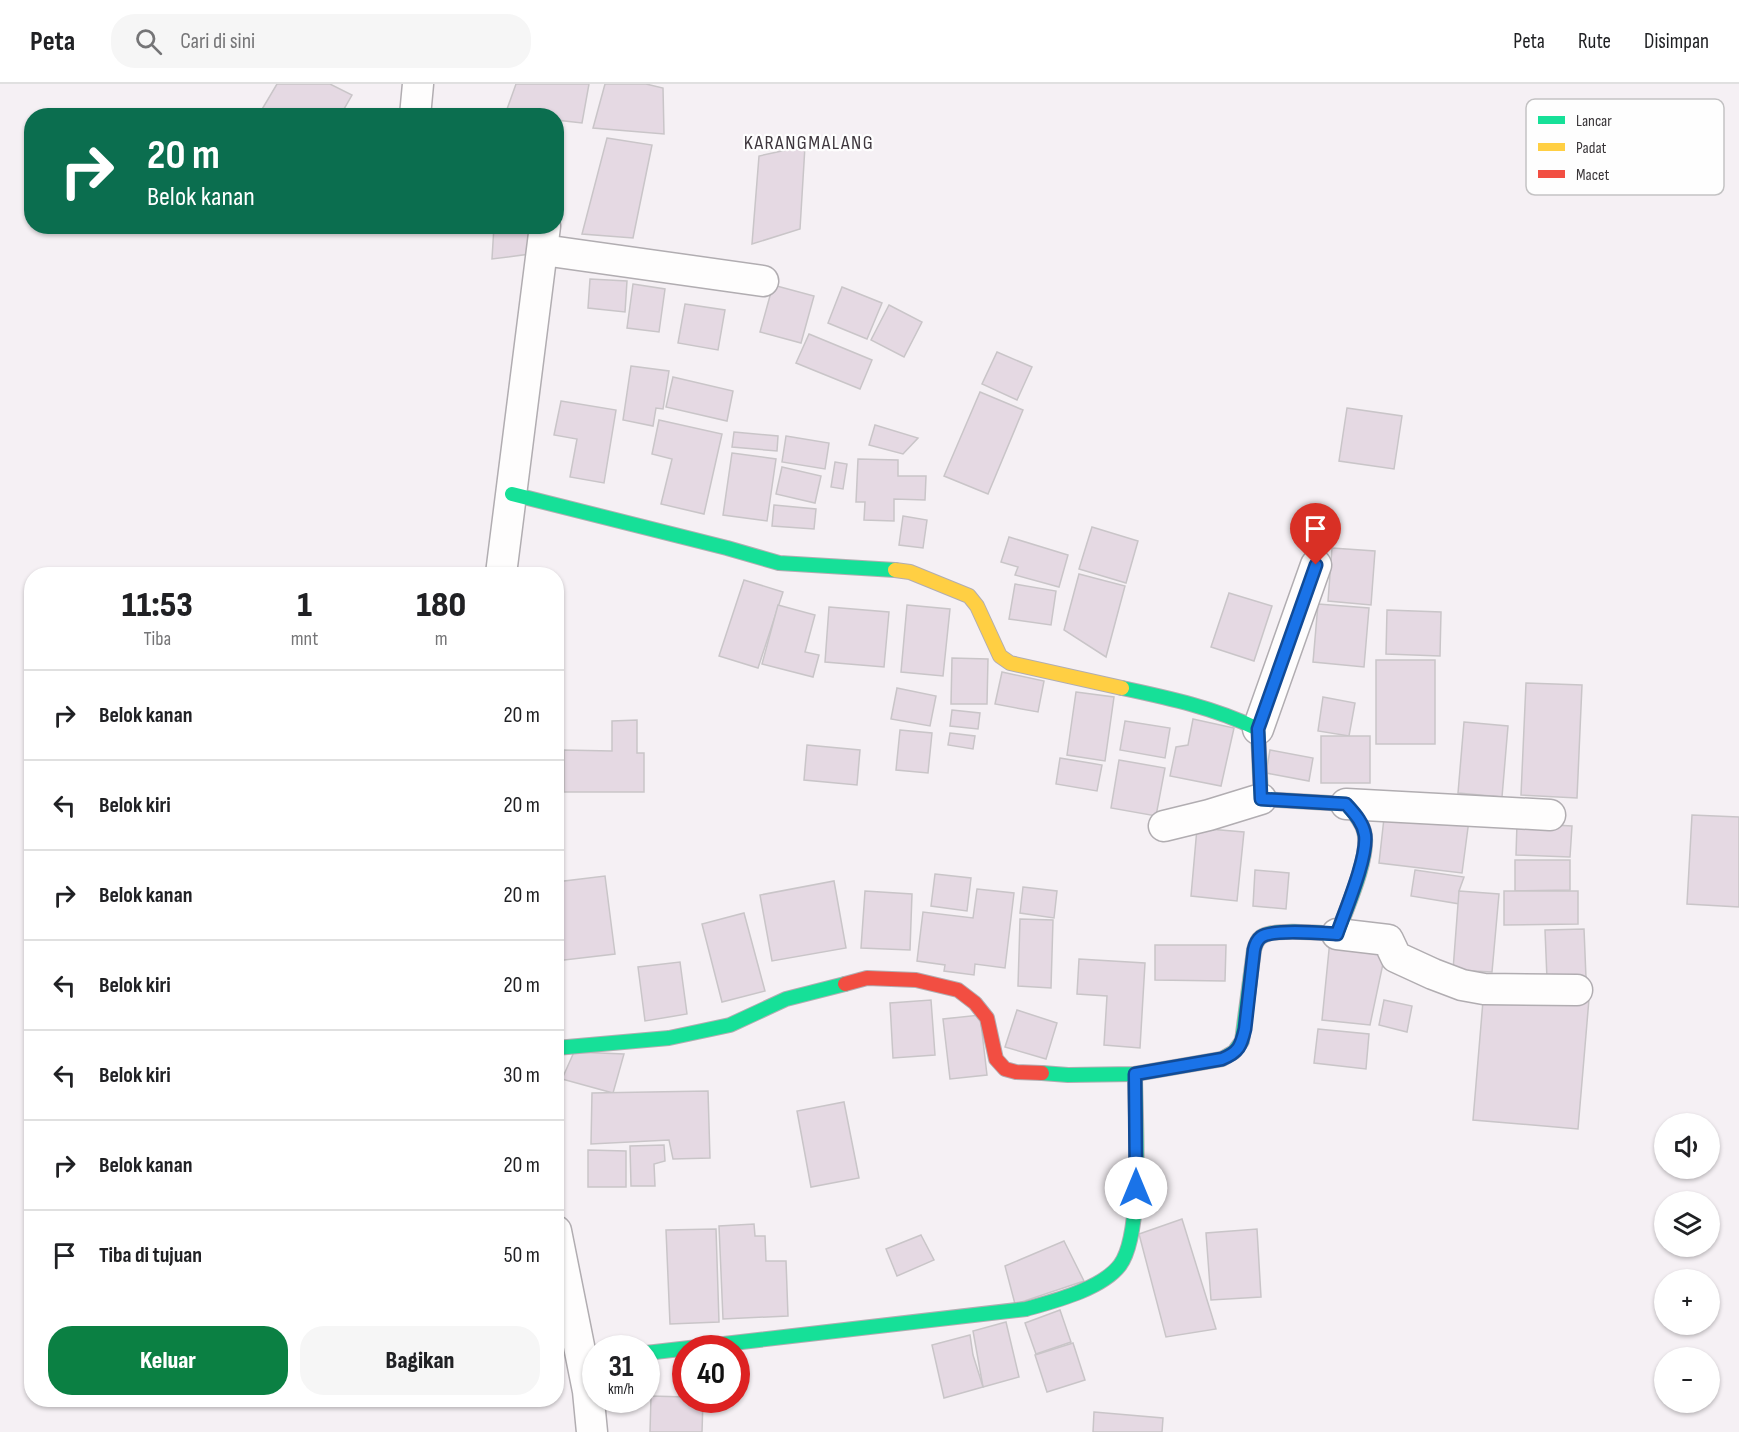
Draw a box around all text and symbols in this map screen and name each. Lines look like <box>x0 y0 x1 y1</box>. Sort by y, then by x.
search box <box>111 14 531 68</box>
text: Peta <box>30 25 75 58</box>
icon: search <box>132 25 165 58</box>
text: Cari di sini <box>180 28 255 55</box>
text: Peta <box>1513 29 1545 54</box>
text: Rute <box>1578 29 1611 54</box>
text: Disimpan <box>1644 29 1709 54</box>
legend <box>1526 99 1724 195</box>
text: Lancar <box>1576 112 1612 131</box>
text: 20 m <box>147 130 220 181</box>
district label: KARANGMALANG <box>744 131 874 155</box>
icon: right <box>48 132 126 210</box>
text: Padat <box>1576 139 1607 158</box>
text: Macet <box>1576 166 1609 185</box>
text: Belok kanan <box>147 181 255 213</box>
pin <box>1290 503 1341 565</box>
icon: arrive <box>1299 512 1332 545</box>
text: 11:53 <box>122 584 193 627</box>
text: 1 <box>297 584 312 627</box>
text: 180 <box>416 584 466 627</box>
text: Tiba <box>143 627 171 651</box>
text: mnt <box>291 627 318 651</box>
text: m <box>435 627 448 651</box>
icon: right <box>48 699 81 732</box>
text: Belok kanan <box>99 702 192 729</box>
text: 20 m <box>504 702 540 729</box>
icon: left <box>48 789 81 822</box>
text: Belok kiri <box>99 792 171 819</box>
text: 20 m <box>504 792 540 819</box>
icon: right <box>48 879 81 912</box>
text: Belok kanan <box>99 882 192 909</box>
text: 20 m <box>504 882 540 909</box>
icon: left <box>48 969 81 1002</box>
text: Belok kiri <box>99 972 171 999</box>
text: 20 m <box>504 972 540 999</box>
icon: left <box>48 1059 81 1092</box>
text: Belok kiri <box>99 1062 171 1089</box>
text: 30 m <box>503 1062 540 1089</box>
map controls <box>1654 1113 1720 1413</box>
button: sound <box>1654 1113 1720 1179</box>
icon: right <box>48 1149 81 1182</box>
text: Belok kanan <box>99 1152 192 1179</box>
text: 20 m <box>504 1152 540 1179</box>
position arrow <box>1104 1156 1168 1220</box>
button: layers <box>1654 1191 1720 1257</box>
icon: arrive <box>48 1239 81 1272</box>
text: Tiba di tujuan <box>99 1242 202 1269</box>
text: 50 m <box>504 1242 540 1269</box>
button: + <box>1654 1269 1720 1335</box>
button: Keluar <box>48 1326 288 1395</box>
button: Bagikan <box>300 1326 540 1395</box>
speed limit sign: 40 <box>672 1335 750 1413</box>
button: − <box>1654 1347 1720 1413</box>
text: 31 <box>608 1349 634 1385</box>
text: km/h <box>608 1380 634 1399</box>

